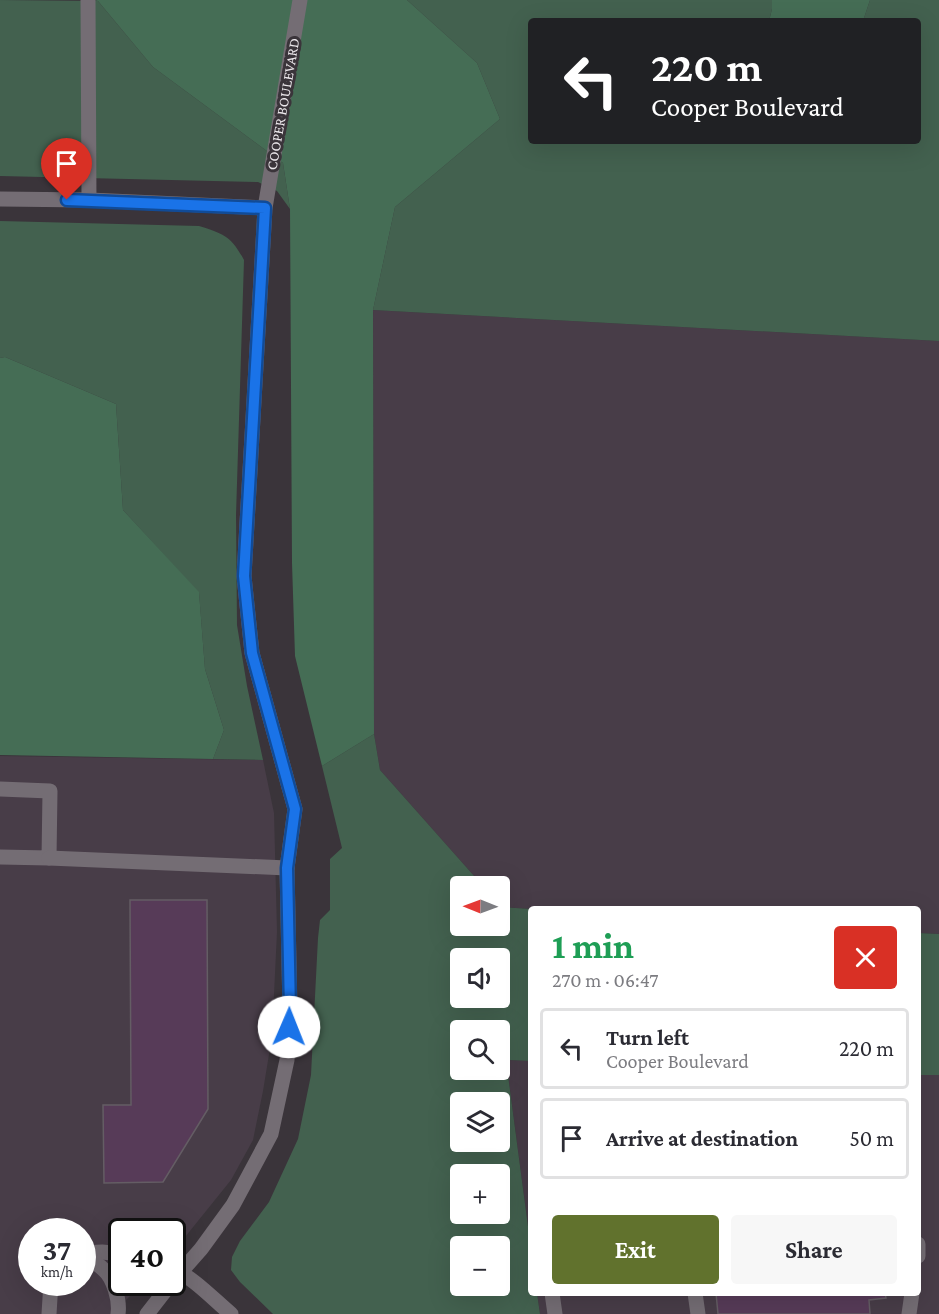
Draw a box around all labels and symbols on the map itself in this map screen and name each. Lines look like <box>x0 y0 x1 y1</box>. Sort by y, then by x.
street label: COOPER BOULEVARD <box>263 37 303 171</box>
pin <box>41 138 92 200</box>
north arrow <box>450 876 510 936</box>
position arrow <box>257 995 321 1059</box>
speed limit sign: 40 <box>108 1218 186 1296</box>

